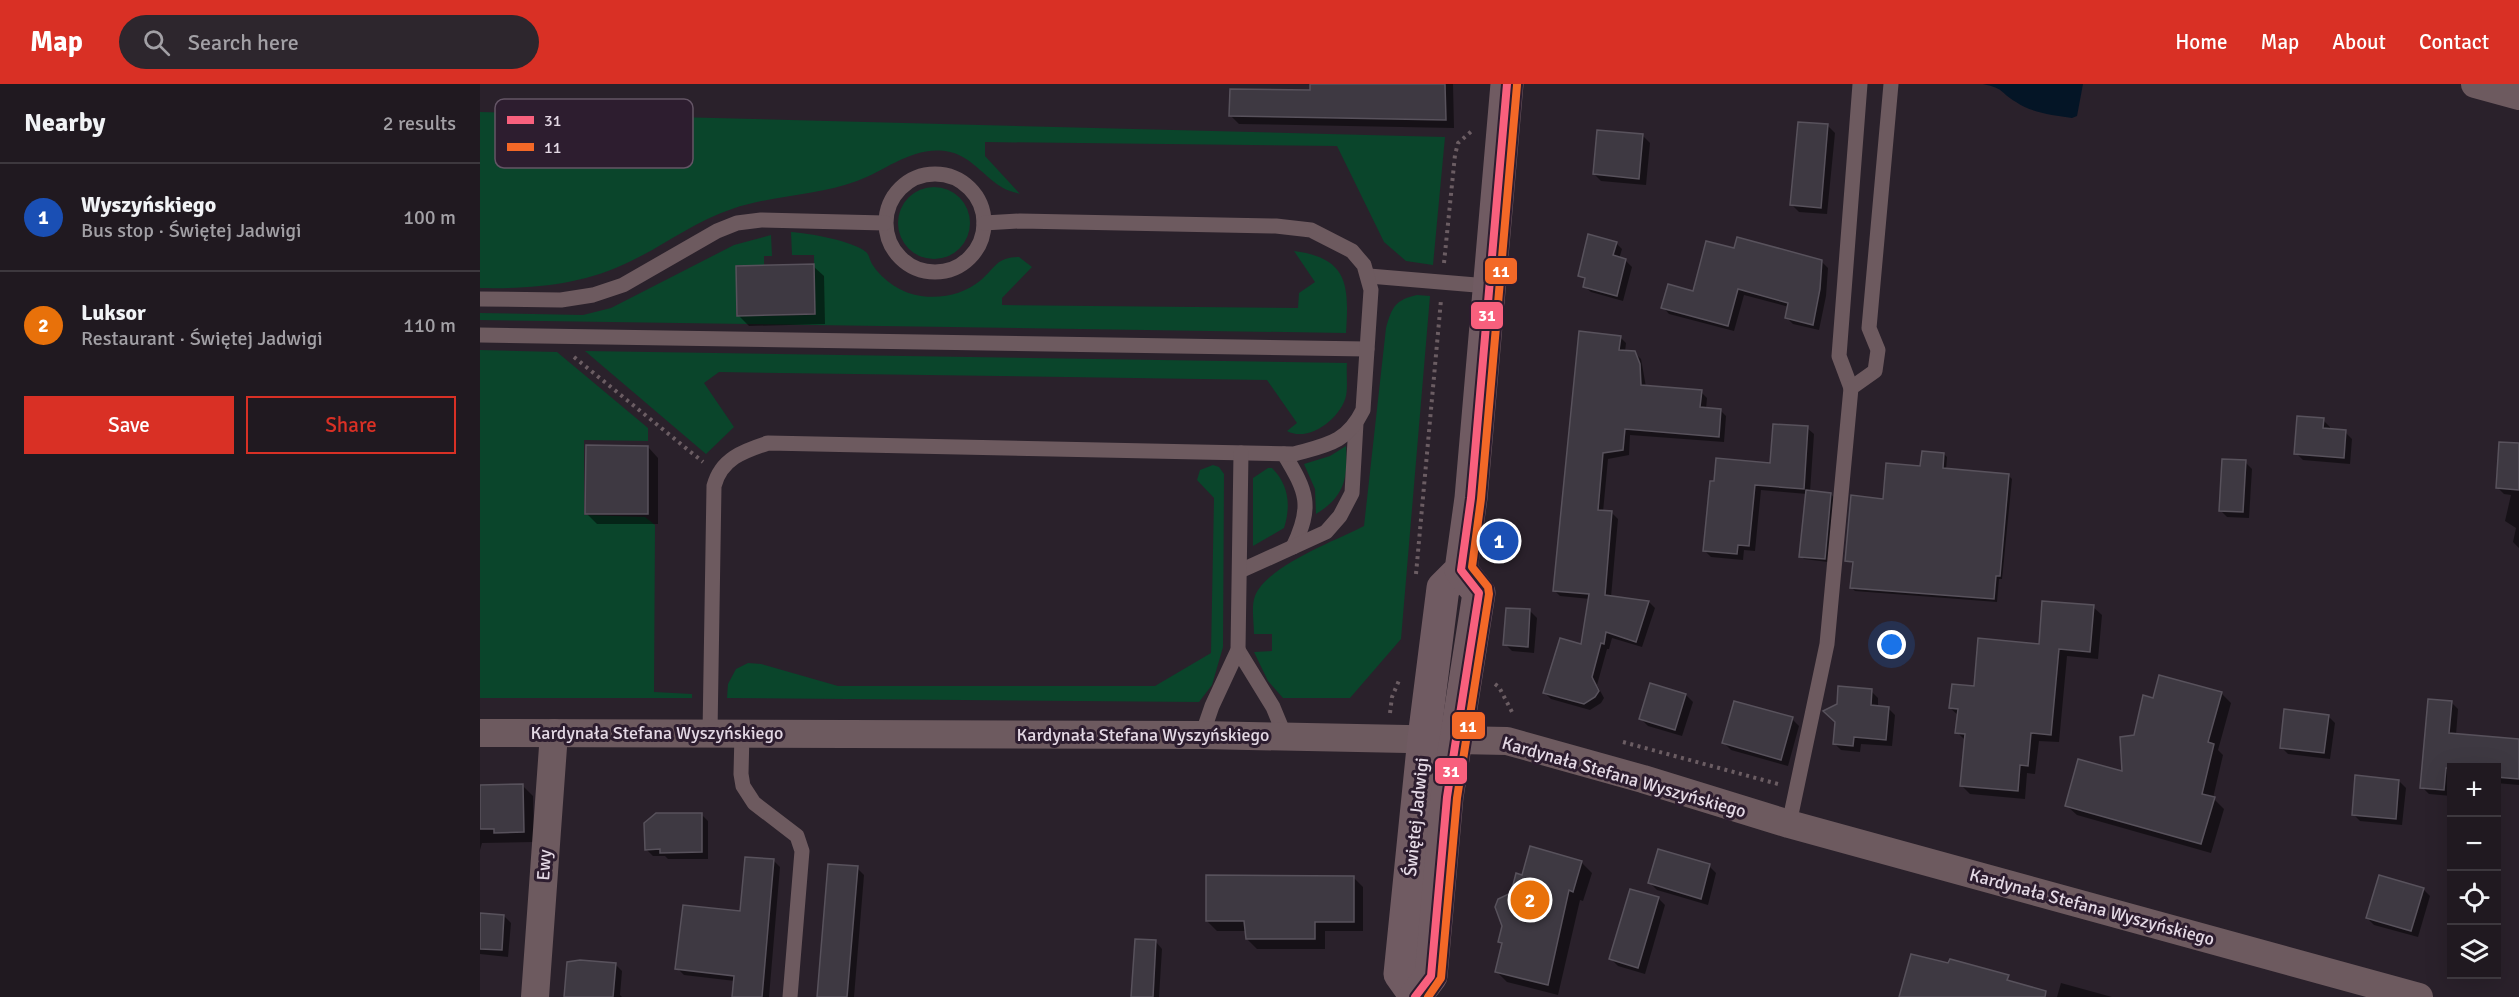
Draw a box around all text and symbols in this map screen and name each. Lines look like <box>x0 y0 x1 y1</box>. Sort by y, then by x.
search box <box>119 15 539 69</box>
text: Map <box>30 25 83 59</box>
icon: search <box>140 26 173 59</box>
text: Search here <box>188 29 299 56</box>
text: Home <box>2175 29 2228 55</box>
text: Map <box>2261 29 2299 55</box>
text: About <box>2332 29 2386 55</box>
text: Contact <box>2419 29 2489 55</box>
legend <box>495 99 693 168</box>
text: Nearby <box>24 107 105 139</box>
text: 2 results <box>383 111 456 136</box>
text: 31 <box>544 111 561 131</box>
text: 11 <box>544 138 561 158</box>
text: Wyszyńskiego <box>81 191 216 218</box>
text: 1 <box>38 205 49 230</box>
text: 100 m <box>403 205 456 230</box>
text: Bus stop · Świętej Jadwigi <box>81 218 302 243</box>
line badge: 11 <box>1484 257 1518 285</box>
text: 11 <box>1492 262 1510 282</box>
text: Luksor <box>81 299 146 326</box>
line badge: 31 <box>1470 301 1504 330</box>
text: 31 <box>1478 306 1496 326</box>
text: 2 <box>38 313 49 338</box>
text: 110 m <box>403 313 456 338</box>
text: Restaurant · Świętej Jadwigi <box>81 326 323 351</box>
button: Save <box>24 396 234 454</box>
button: Share <box>246 396 456 454</box>
pin: 1 <box>1480 518 1518 564</box>
your location <box>1877 630 1906 659</box>
line badge: 11 <box>1451 711 1486 740</box>
text: 11 <box>1459 717 1477 737</box>
street label: Kardynała Stefana Wyszyńskiego <box>531 722 783 744</box>
street label: Kardynała Stefana Wyszyńskiego <box>1017 724 1269 746</box>
street label: Kardynała Stefana Wyszyńskiego <box>1499 732 1749 822</box>
street label: Świętej Jadwigi <box>1399 756 1433 878</box>
line badge: 31 <box>1434 757 1468 785</box>
text: 31 <box>1442 762 1460 782</box>
map controls <box>2447 763 2501 979</box>
button: + <box>2447 763 2501 817</box>
button: − <box>2447 817 2501 871</box>
street label: Ewy <box>532 848 556 881</box>
street label: Kardynała Stefana Wyszyńskiego <box>1967 864 2217 950</box>
button: locate <box>2447 871 2501 925</box>
pin: 2 <box>1510 878 1550 922</box>
button: layers <box>2447 925 2501 979</box>

